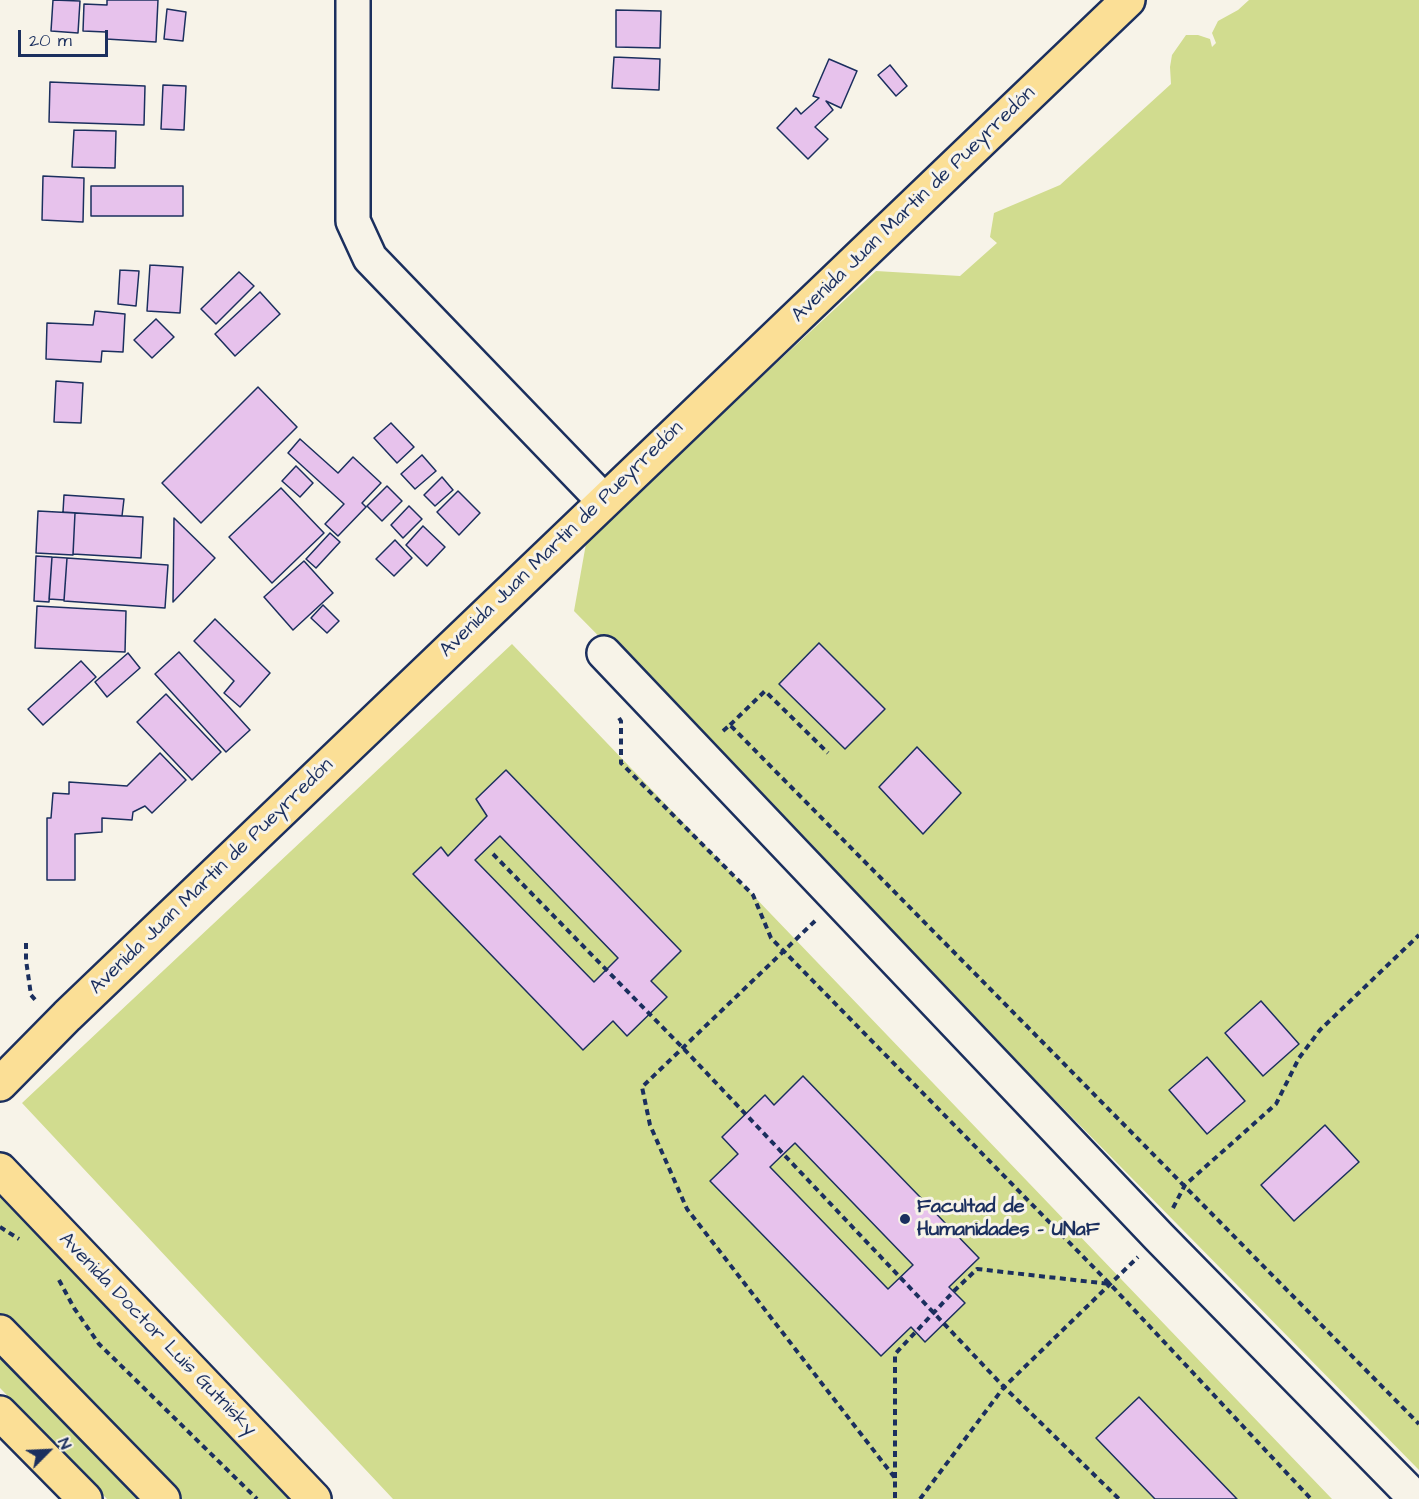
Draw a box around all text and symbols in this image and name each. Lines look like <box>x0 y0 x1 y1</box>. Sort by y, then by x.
scale bar <box>21 18 111 56</box>
text: 20 m <box>29 28 72 53</box>
street label: Avenida Juan Martin de Pueyrredón <box>787 82 1041 328</box>
street label: Avenida Juan Martin de Pueyrredón <box>435 417 689 663</box>
street label: Avenida Juan Martin de Pueyrredón <box>85 754 339 1000</box>
place label: Facultad de Humanidades - UNaF <box>917 1196 1100 1243</box>
marker: Facultad de Humanidades - UNaF <box>898 1212 912 1226</box>
street label: Avenida Doctor Luis Gutnisky <box>53 1228 261 1442</box>
north arrow <box>18 1421 78 1481</box>
text: N <box>52 1435 77 1453</box>

